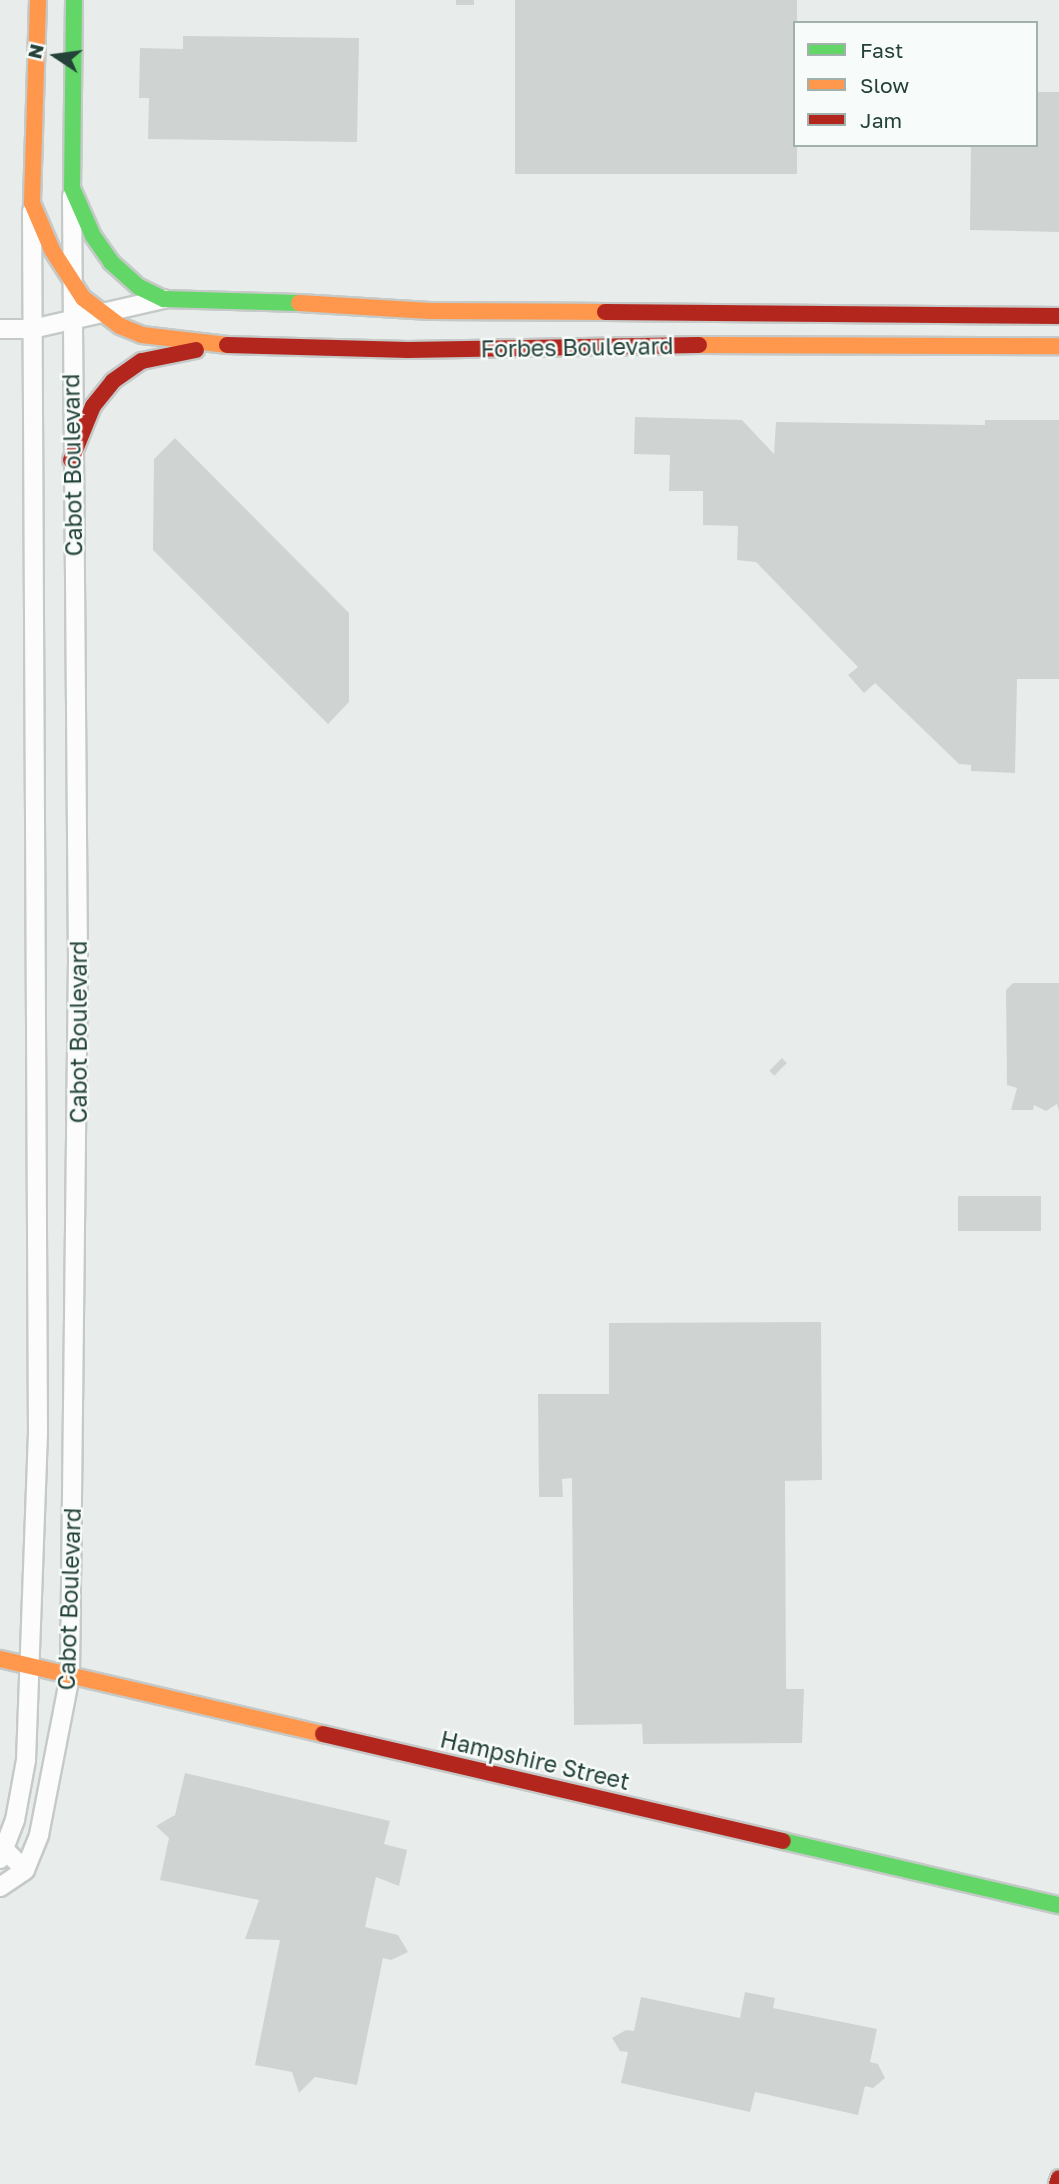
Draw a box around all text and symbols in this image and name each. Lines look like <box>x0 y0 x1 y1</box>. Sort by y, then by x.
north arrow <box>21 21 91 91</box>
legend <box>793 21 1038 147</box>
text: Fast <box>860 37 903 63</box>
text: N <box>22 42 48 61</box>
text: Slow <box>860 72 909 98</box>
text: Jam <box>860 107 902 133</box>
street label: Forbes Boulevard <box>480 332 674 362</box>
street label: Cabot Boulevard <box>57 373 87 557</box>
street label: Cabot Boulevard <box>64 941 92 1123</box>
street label: Cabot Boulevard <box>52 1507 86 1691</box>
street label: Hampshire Street <box>438 1725 632 1795</box>

